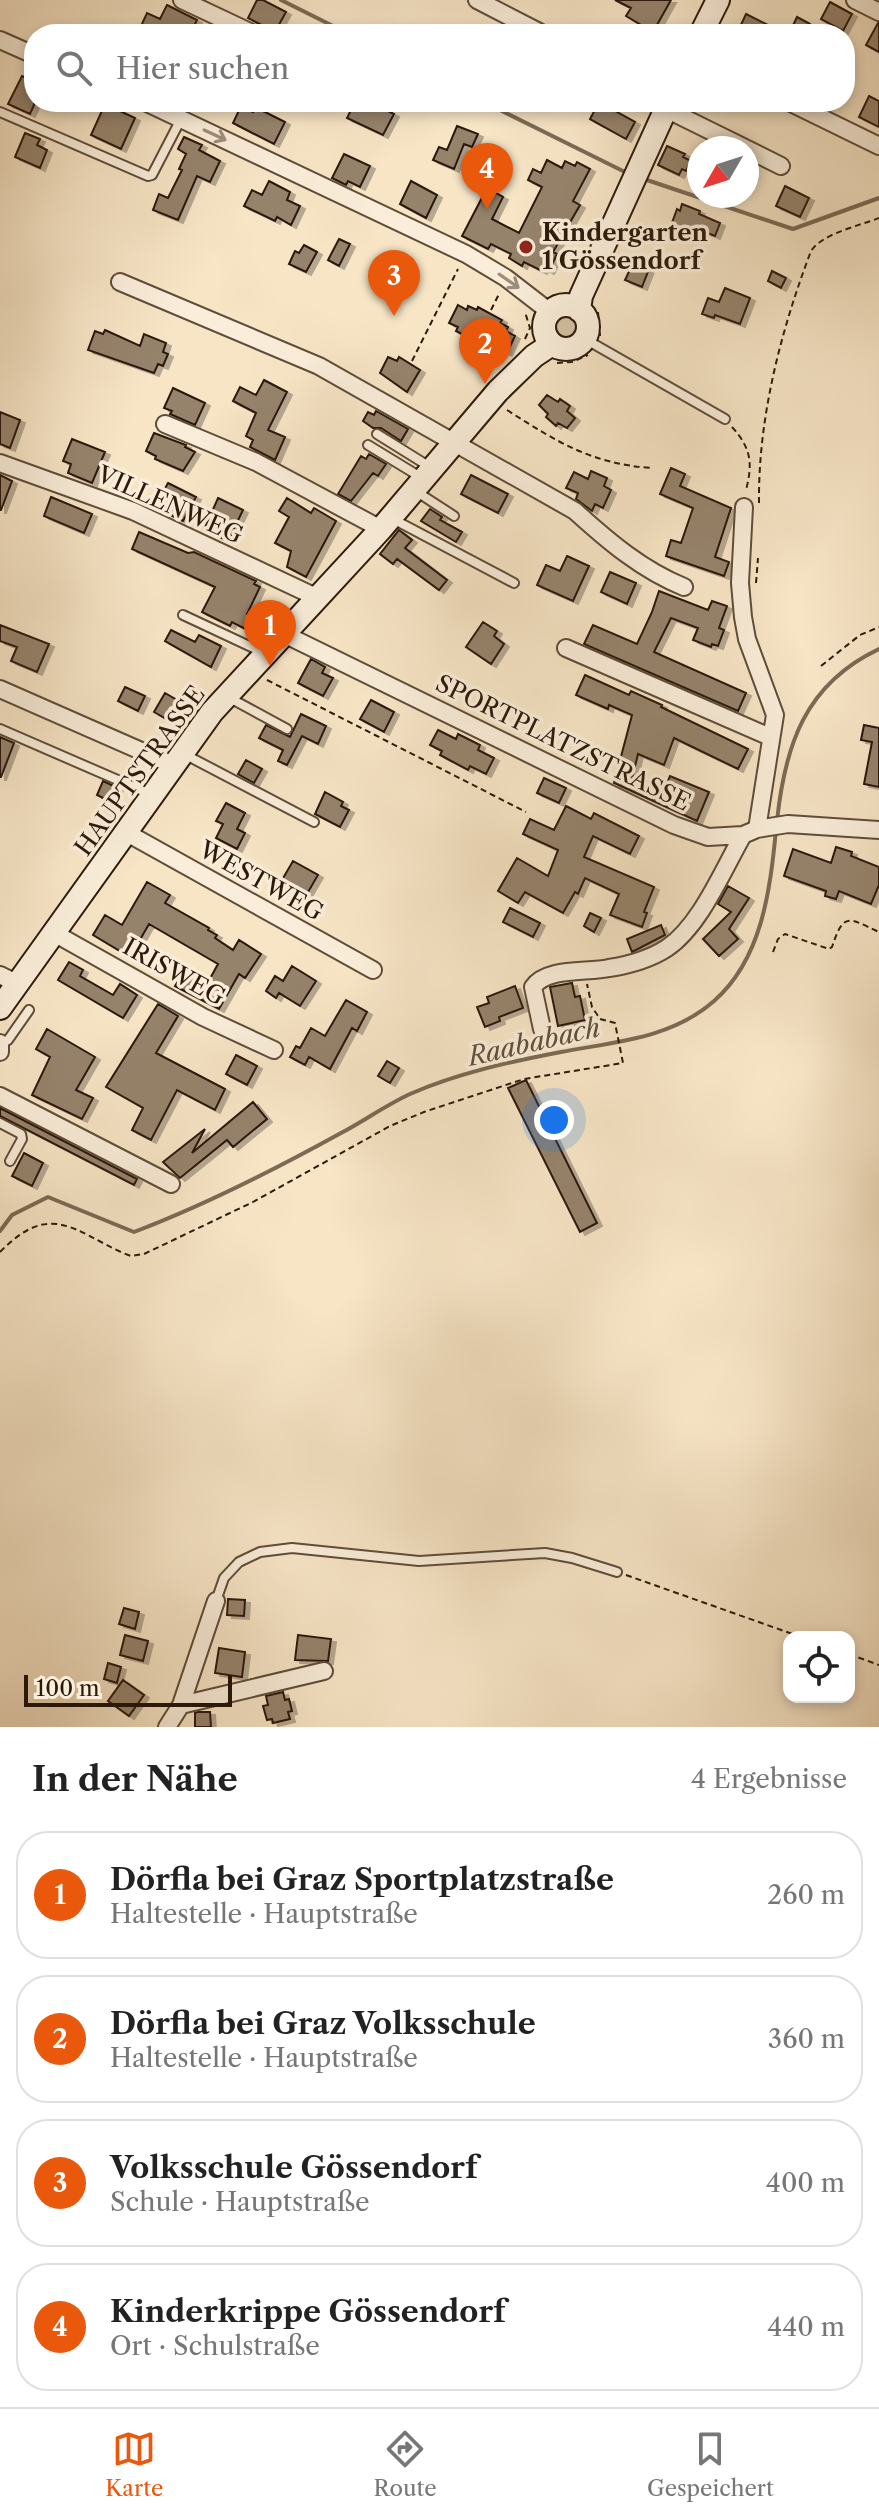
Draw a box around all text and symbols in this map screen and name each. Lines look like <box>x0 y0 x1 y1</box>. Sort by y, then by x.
search box <box>24 24 855 112</box>
icon: search <box>52 46 96 90</box>
text: Hier suchen <box>116 50 289 87</box>
one-way arrow <box>203 128 227 143</box>
north arrow <box>687 136 759 208</box>
pin: 4 <box>461 143 513 209</box>
place label: Kindergarten 1 Gössendorf <box>542 218 708 275</box>
marker: Kindergarten 1 Gössendorf <box>517 238 535 256</box>
pin: 3 <box>368 250 420 316</box>
one-way arrow <box>498 273 520 289</box>
pin: 2 <box>459 318 511 384</box>
street label: VILLENWEG <box>92 459 248 550</box>
pin: 1 <box>244 600 296 666</box>
street label: SPORTPLATZSTRASSE <box>431 668 695 817</box>
street label: HAUPTSTRASSE <box>68 680 211 861</box>
street label: WESTWEG <box>193 834 328 927</box>
street label: IRISWEG <box>118 932 230 1011</box>
water label: Raababach <box>463 1011 603 1073</box>
your location <box>534 1100 574 1140</box>
map controls <box>783 1631 855 1703</box>
button: locate <box>783 1631 855 1703</box>
scale bar <box>24 1671 232 1707</box>
text: 100 m <box>36 1675 99 1702</box>
text: In der Nähe <box>32 1758 238 1800</box>
text: 4 Ergebnisse <box>691 1763 847 1795</box>
text: Dörfla bei Graz Sportplatzstraße <box>110 1861 614 1898</box>
text: 1 <box>54 1879 66 1911</box>
text: 260 m <box>767 1879 845 1911</box>
text: Haltestelle · Hauptstraße <box>110 1898 418 1930</box>
text: Dörfla bei Graz Volksschule <box>110 2005 536 2042</box>
text: 2 <box>52 2023 68 2055</box>
text: 360 m <box>768 2023 845 2055</box>
text: Haltestelle · Hauptstraße <box>110 2042 418 2074</box>
text: Volksschule Gössendorf <box>110 2149 478 2186</box>
text: 3 <box>53 2167 67 2199</box>
text: 400 m <box>766 2167 845 2199</box>
text: Schule · Hauptstraße <box>110 2186 370 2218</box>
text: Kinderkrippe Gössendorf <box>110 2293 506 2330</box>
text: 4 <box>52 2311 68 2343</box>
text: 440 m <box>767 2311 845 2343</box>
text: Ort · Schulstraße <box>110 2330 320 2362</box>
tab: Karte <box>105 2427 163 2502</box>
tab: Route <box>374 2427 437 2502</box>
tab: Gespeichert <box>647 2427 774 2502</box>

